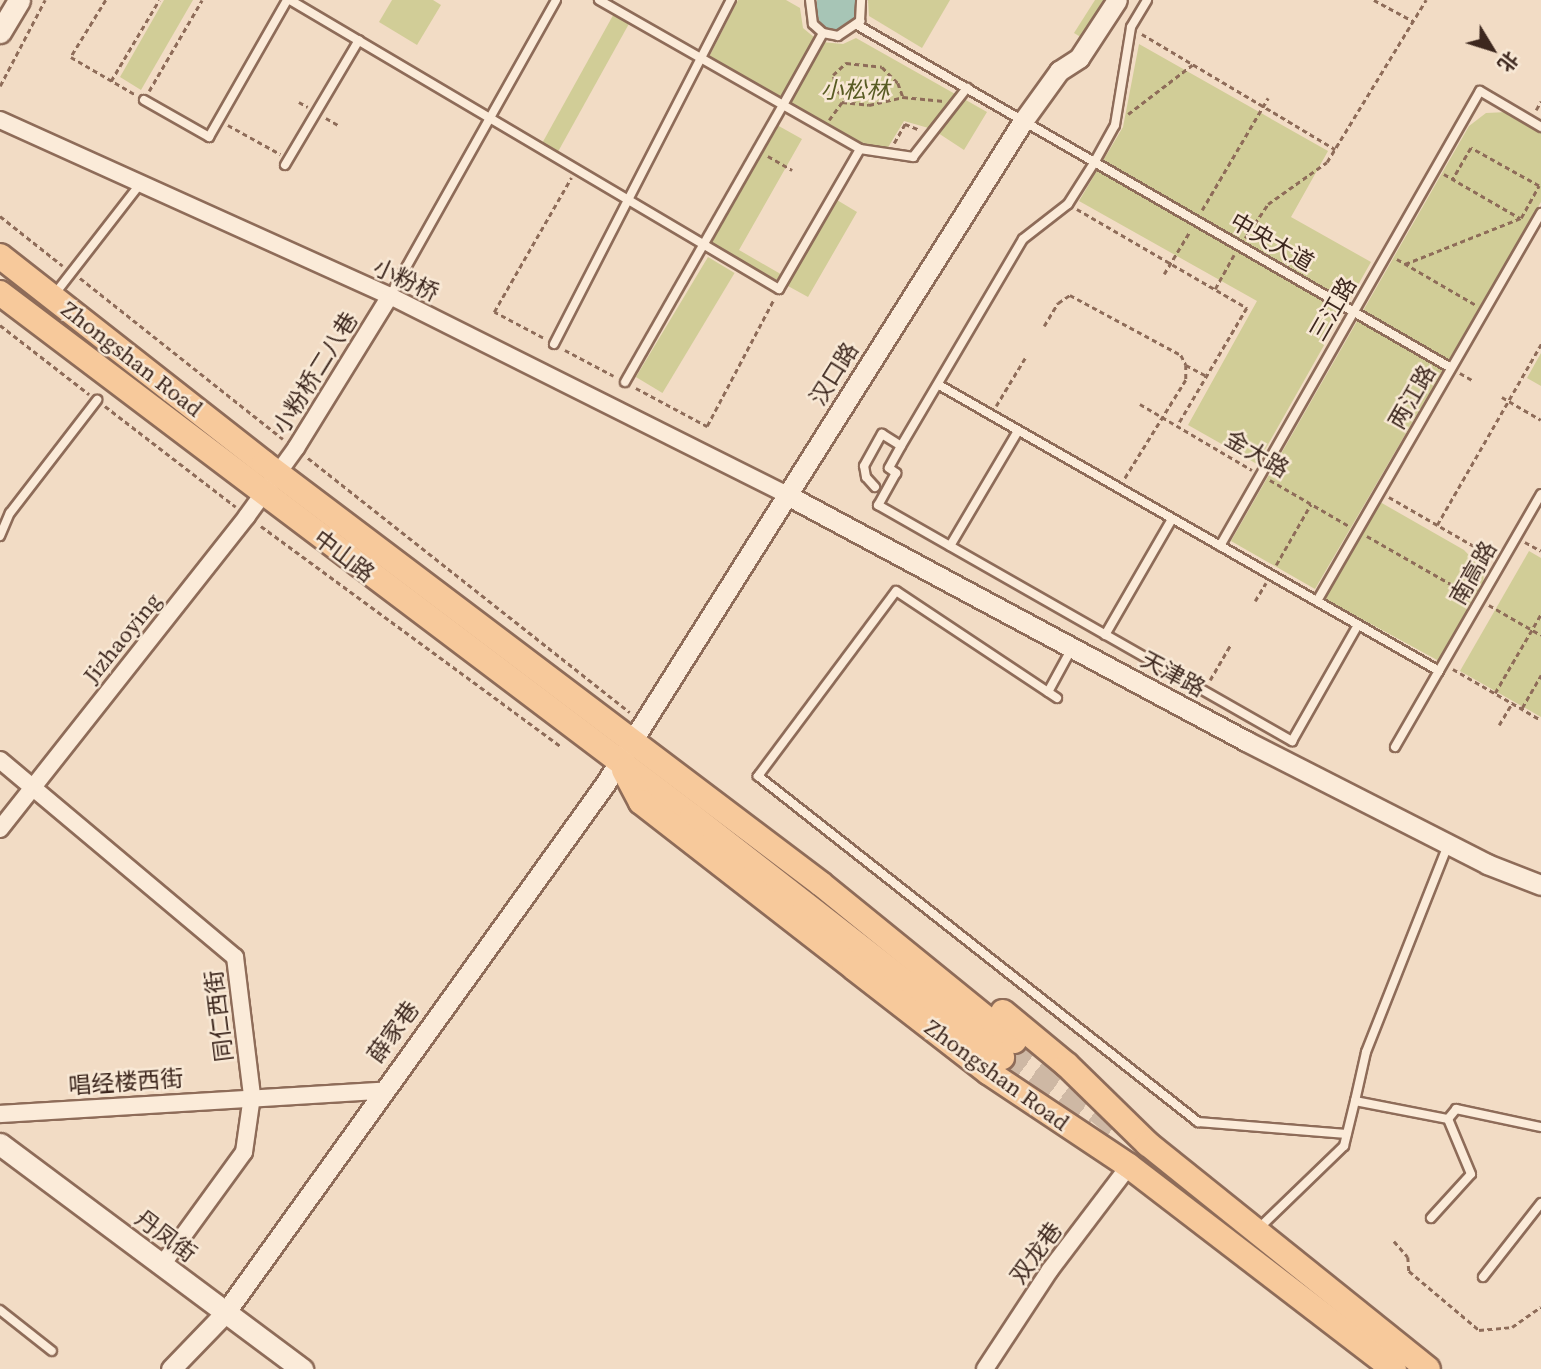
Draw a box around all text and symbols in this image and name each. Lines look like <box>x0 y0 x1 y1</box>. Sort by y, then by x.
north arrow <box>1457 14 1527 84</box>
text: 北 <box>1492 46 1525 77</box>
park label: 小松林 <box>821 76 889 104</box>
street label: 中央大道 <box>1225 207 1319 277</box>
street label: 小粉桥 <box>369 253 443 307</box>
street label: 三江路 <box>1304 272 1362 346</box>
street label: Zhongshan Road <box>56 295 208 423</box>
street label: 小粉桥二八巷 <box>267 307 363 439</box>
street label: 汉口路 <box>804 337 864 411</box>
street label: 两江路 <box>1383 360 1441 434</box>
street label: 金大路 <box>1220 425 1294 483</box>
street label: 中山路 <box>308 524 380 588</box>
street label: 南高路 <box>1444 536 1502 610</box>
street label: Jizhaoying <box>77 587 167 689</box>
street label: 天津路 <box>1136 646 1210 702</box>
street label: 同仁西街 <box>200 969 238 1063</box>
street label: 薛家巷 <box>362 996 424 1068</box>
street label: Zhongshan Road <box>919 1013 1075 1137</box>
street label: 唱经楼西街 <box>68 1064 184 1100</box>
street label: 丹凤街 <box>130 1204 202 1268</box>
street label: 双龙巷 <box>1005 1217 1067 1289</box>

